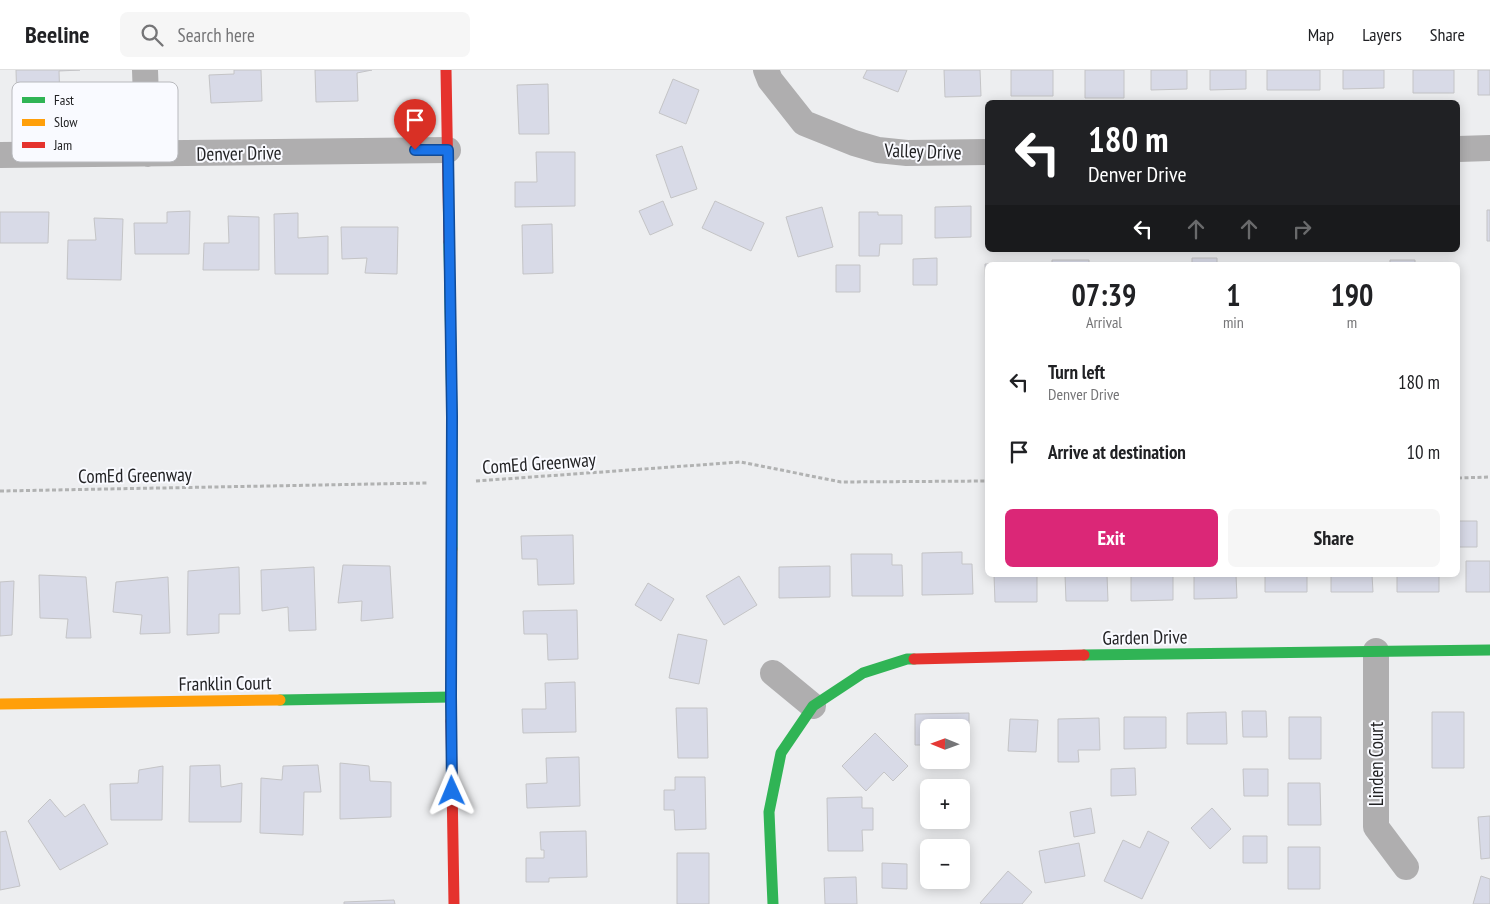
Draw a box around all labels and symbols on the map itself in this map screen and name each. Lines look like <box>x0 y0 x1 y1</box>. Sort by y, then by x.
legend <box>12 82 178 162</box>
text: Fast <box>54 91 74 109</box>
pin <box>394 99 436 150</box>
text: Slow <box>54 113 78 131</box>
text: Jam <box>53 136 72 154</box>
street label: Valley Drive <box>883 138 962 164</box>
street label: Denver Drive <box>196 140 282 166</box>
street label: ComEd Greenway <box>482 447 597 479</box>
street label: ComEd Greenway <box>78 462 193 488</box>
street label: Garden Drive <box>1102 624 1188 650</box>
street label: Franklin Court <box>178 670 272 696</box>
north arrow <box>920 719 970 769</box>
street label: Linden Court <box>1364 721 1388 806</box>
position arrow <box>425 764 477 816</box>

